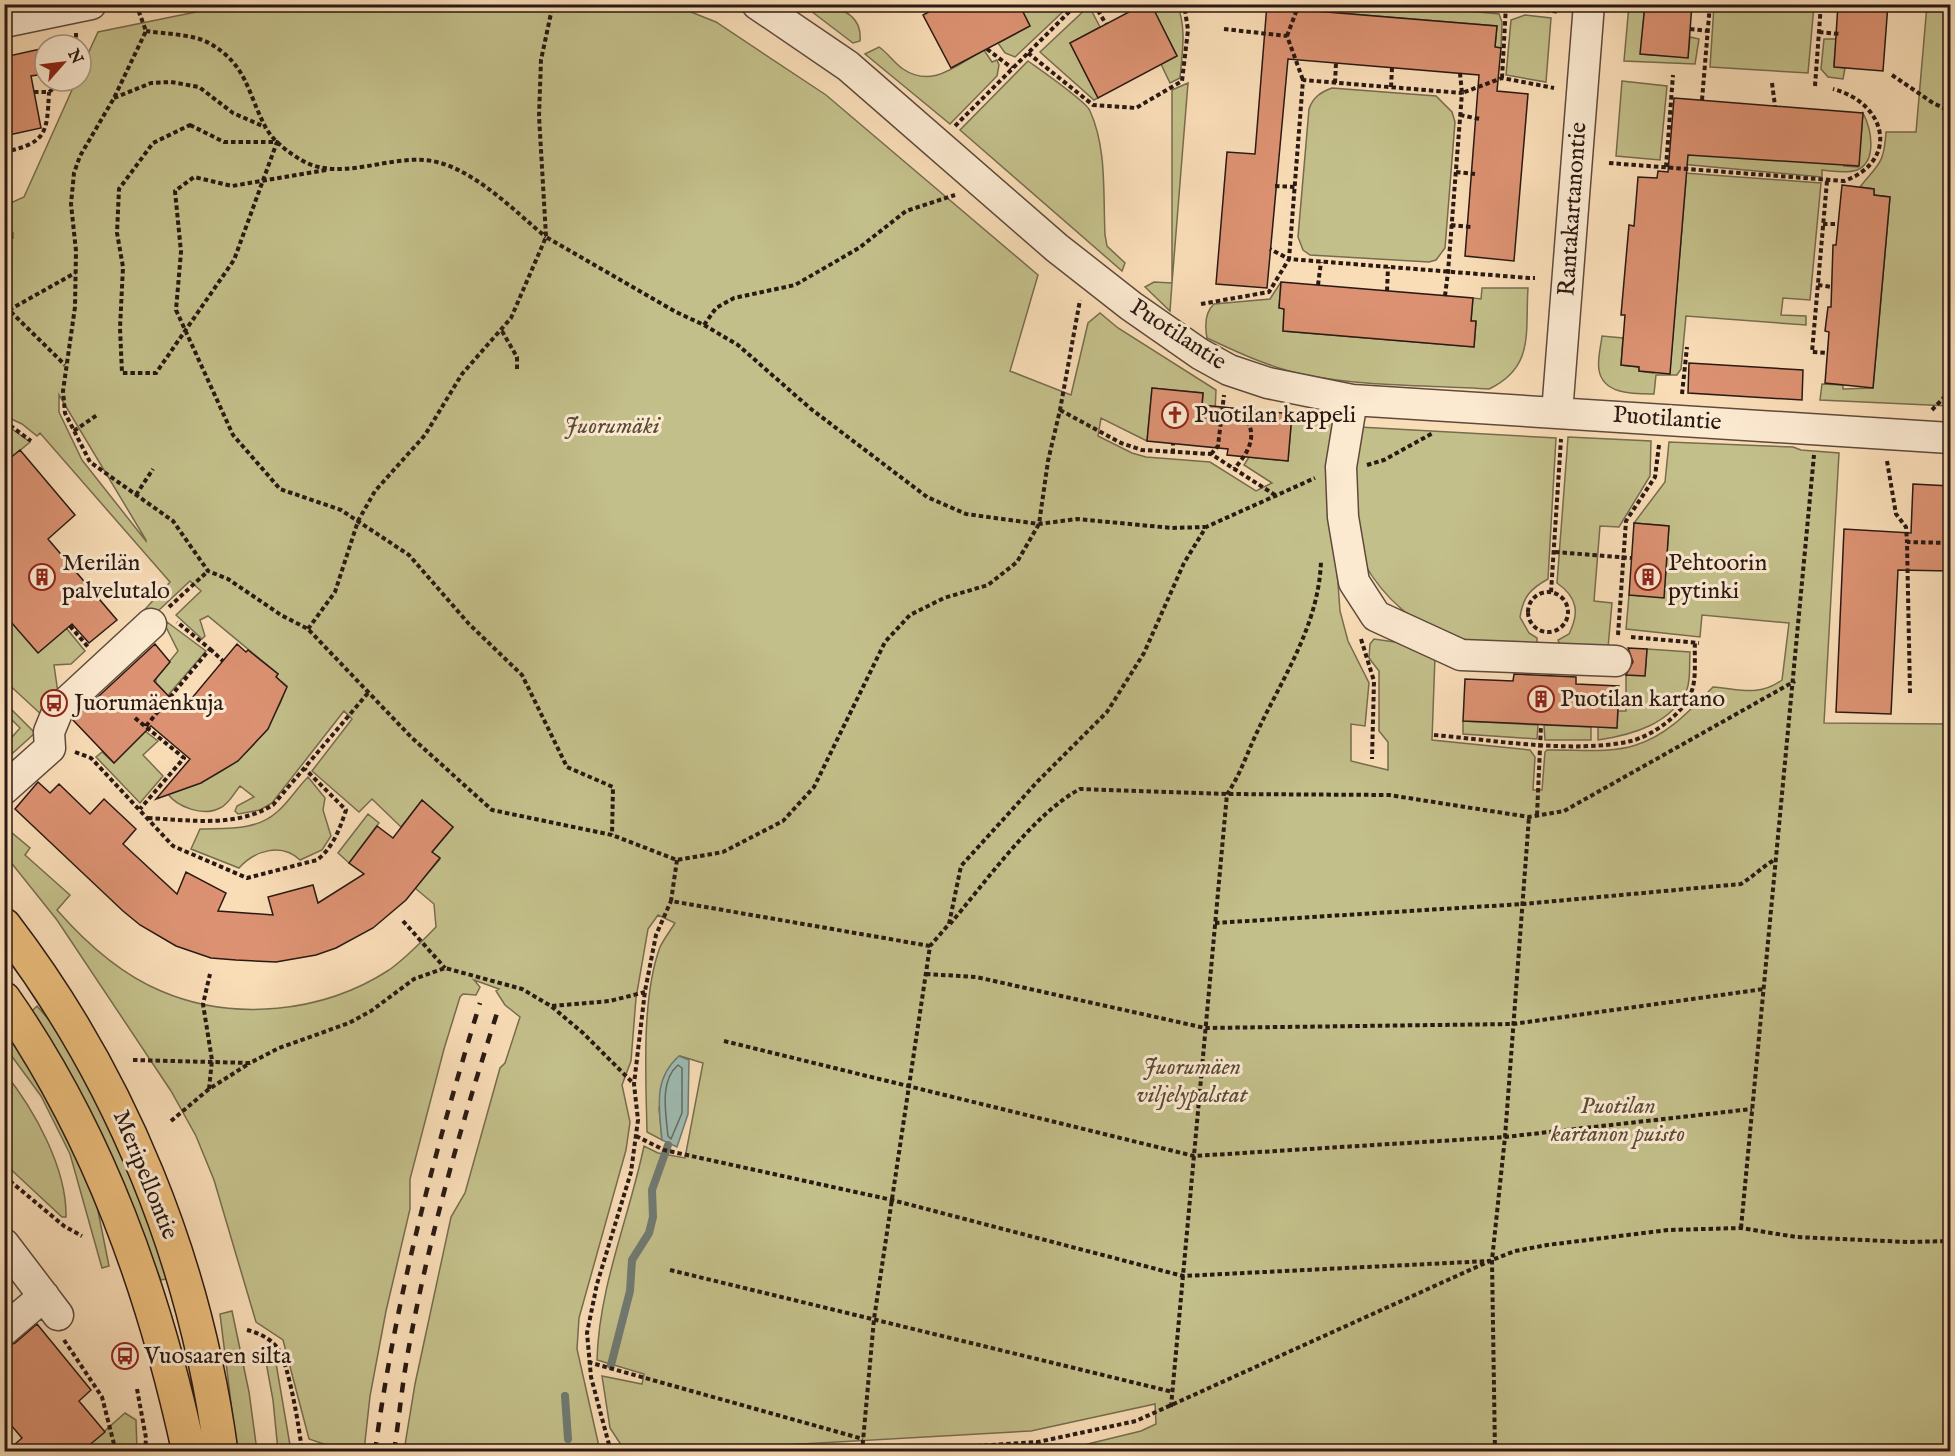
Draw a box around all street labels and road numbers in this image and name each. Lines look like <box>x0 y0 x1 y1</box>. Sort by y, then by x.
street label: Rantakartanontie <box>1551 121 1595 297</box>
street label: Puotilantie <box>1124 292 1232 378</box>
street label: Puotilantie <box>1612 400 1722 438</box>
street label: Meripellontie <box>105 1106 185 1244</box>

